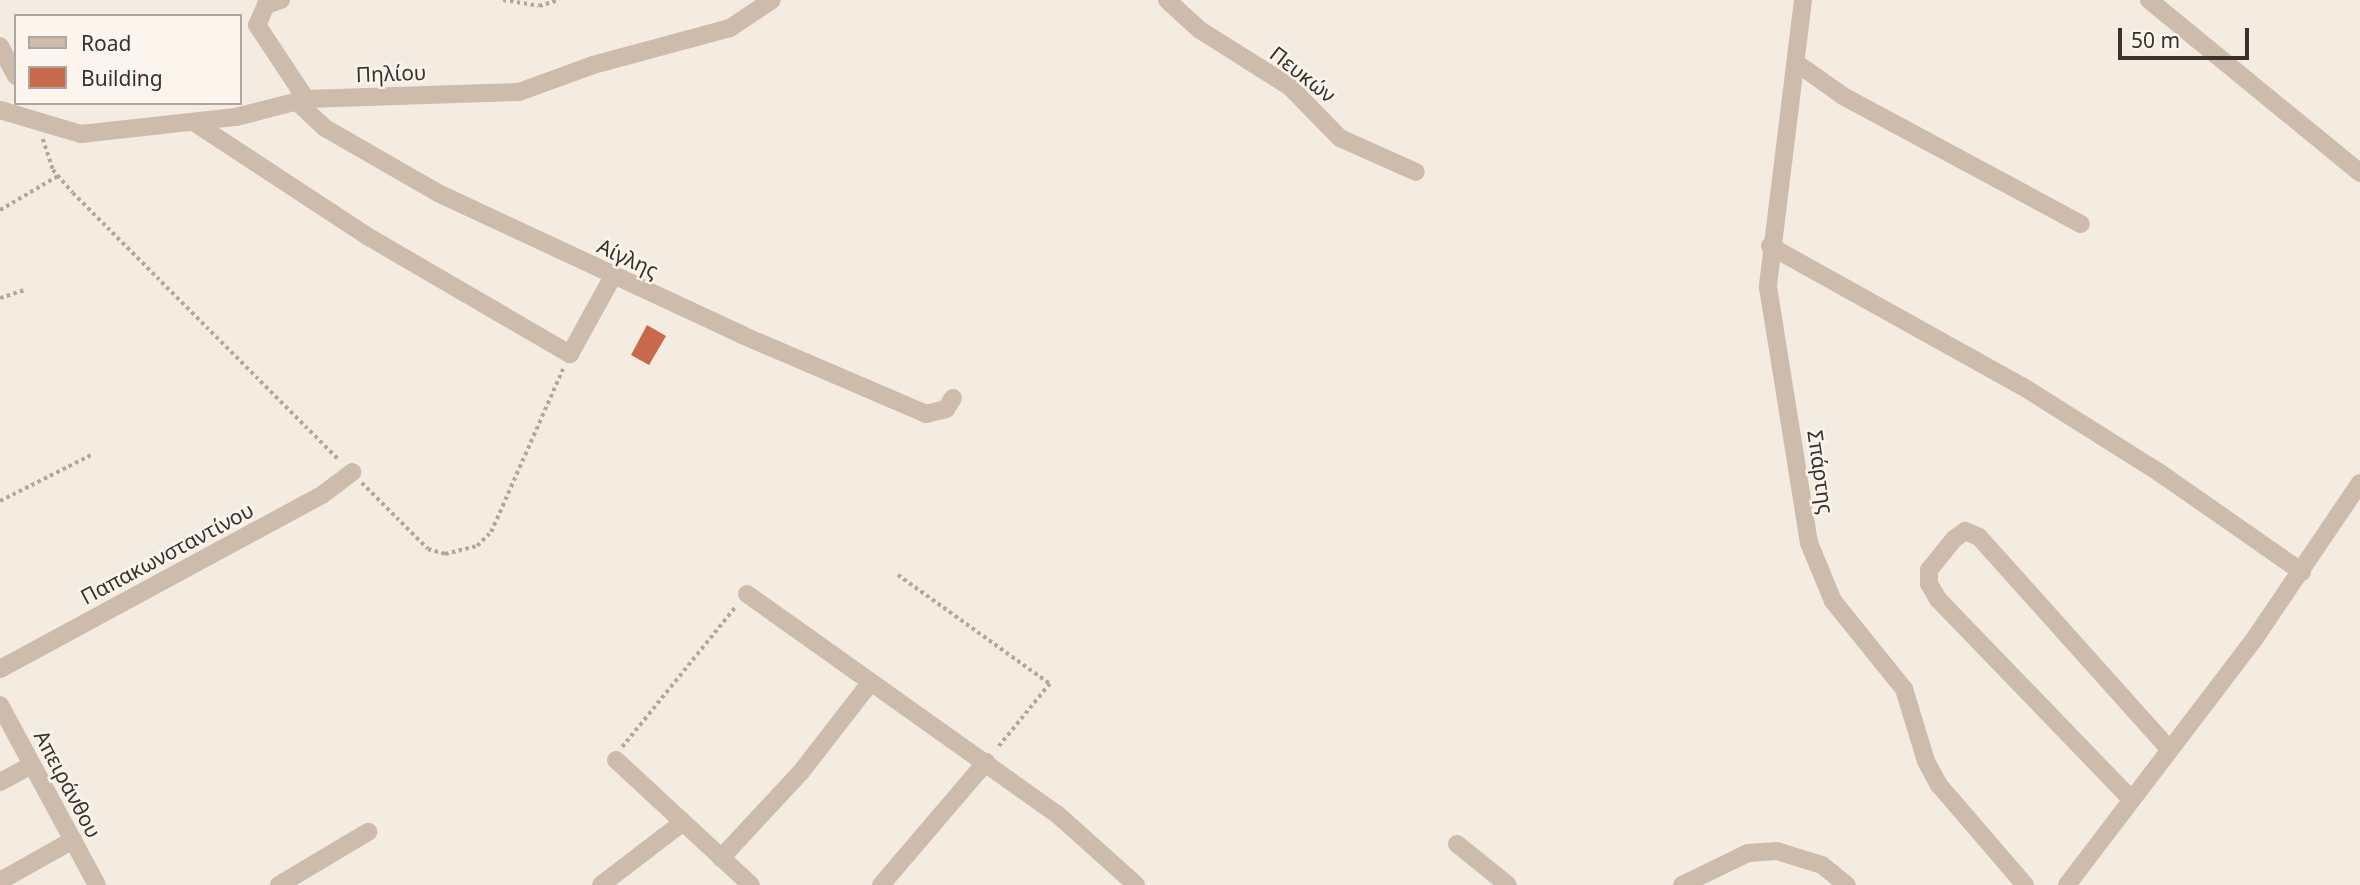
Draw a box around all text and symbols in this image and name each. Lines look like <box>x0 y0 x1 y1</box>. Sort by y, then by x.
legend <box>14 14 242 105</box>
scale bar <box>2122 14 2253 58</box>
text: 50 m <box>2131 26 2180 54</box>
text: Road <box>81 29 131 57</box>
street label: Πευκών <box>1265 41 1341 107</box>
street label: Πηλίου <box>355 59 427 87</box>
text: Building <box>81 64 163 92</box>
street label: Αίγλης <box>593 233 663 283</box>
street label: Σπάρτης <box>1803 429 1839 515</box>
street label: Παπακωνσταντίνου <box>76 497 258 609</box>
street label: Απειράνθου <box>29 726 107 842</box>

